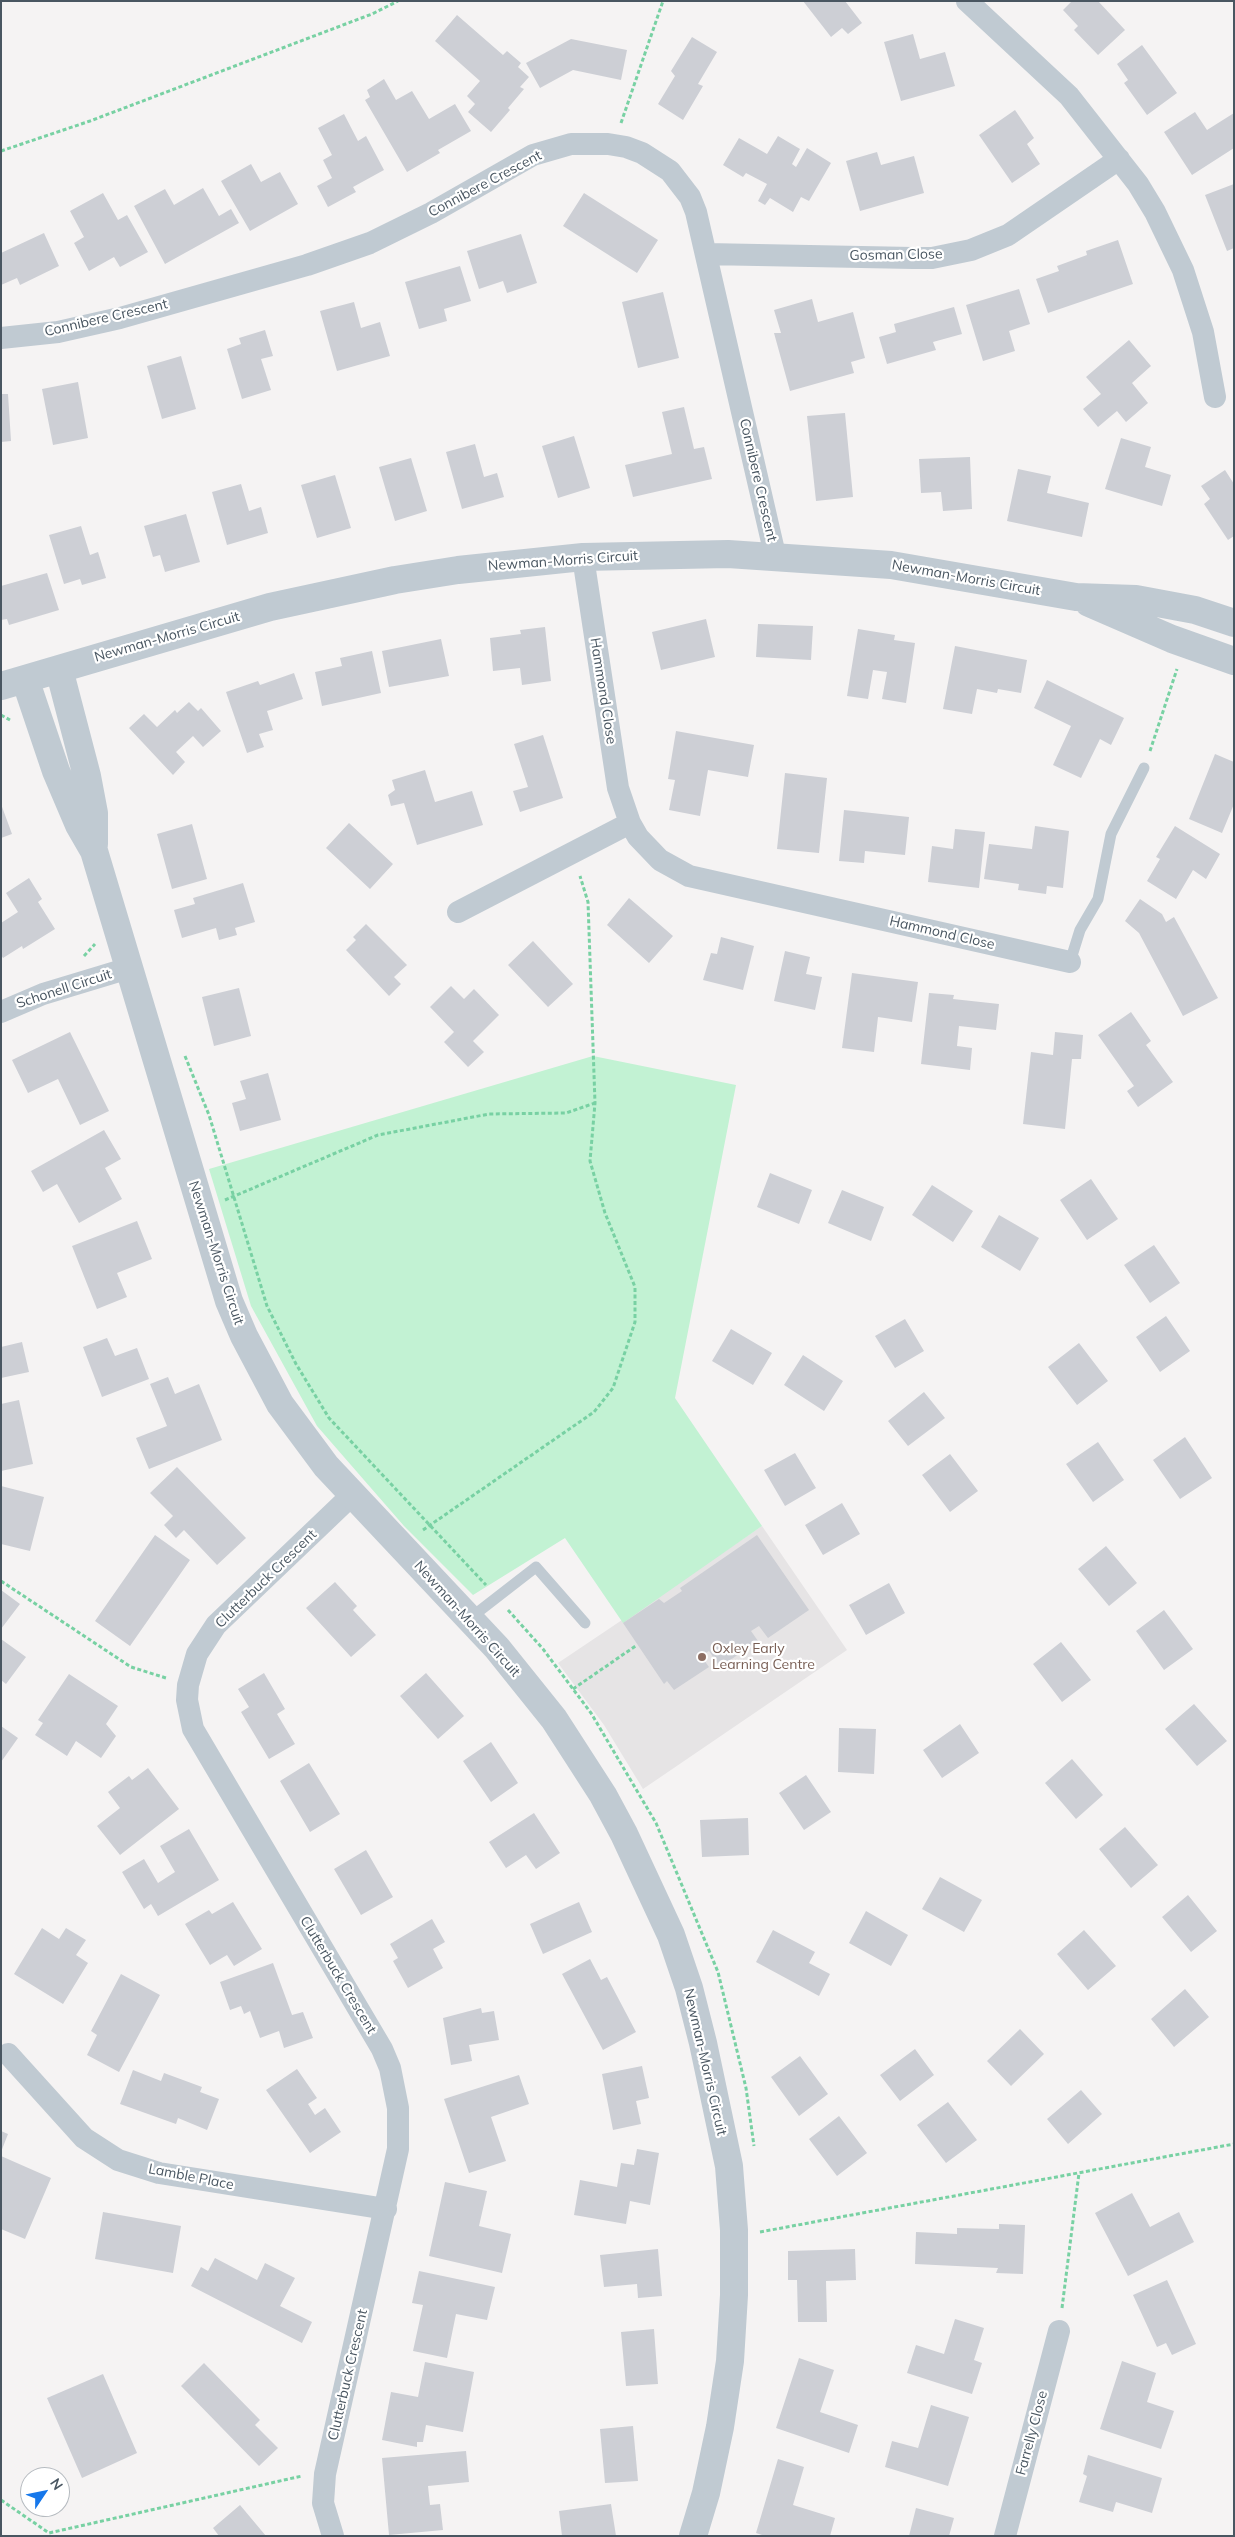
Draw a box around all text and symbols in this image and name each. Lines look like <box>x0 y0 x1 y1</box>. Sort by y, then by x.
street label: Connibere Crescent <box>426 147 544 221</box>
street label: Gosman Close <box>849 246 943 264</box>
street label: Connibere Crescent <box>43 296 169 340</box>
street label: Connibere Crescent <box>736 417 780 543</box>
street label: Newman-Morris Circuit <box>487 547 639 575</box>
street label: Newman-Morris Circuit <box>891 557 1041 599</box>
street label: Newman-Morris Circuit <box>92 608 242 666</box>
street label: Hammond Close <box>586 637 620 745</box>
street label: Hammond Close <box>888 913 996 953</box>
street label: Schonell Circuit <box>14 966 114 1012</box>
street label: Newman-Morris Circuit <box>185 1179 247 1327</box>
street label: Clutterbuck Crescent <box>212 1526 320 1632</box>
street label: Newman-Morris Circuit <box>410 1558 524 1680</box>
place label: Oxley Early Learning Centre <box>712 1641 815 1674</box>
marker: Oxley Early Learning Centre <box>696 1651 708 1663</box>
street label: Clutterbuck Crescent <box>296 1913 380 2037</box>
street label: Newman-Morris Circuit <box>680 1987 730 2137</box>
street label: Lamble Place <box>147 2160 235 2194</box>
street label: Clutterbuck Crescent <box>325 2308 371 2442</box>
street label: Farrelly Close <box>1013 2389 1051 2477</box>
north arrow <box>20 2467 70 2517</box>
text: N <box>46 2475 67 2494</box>

